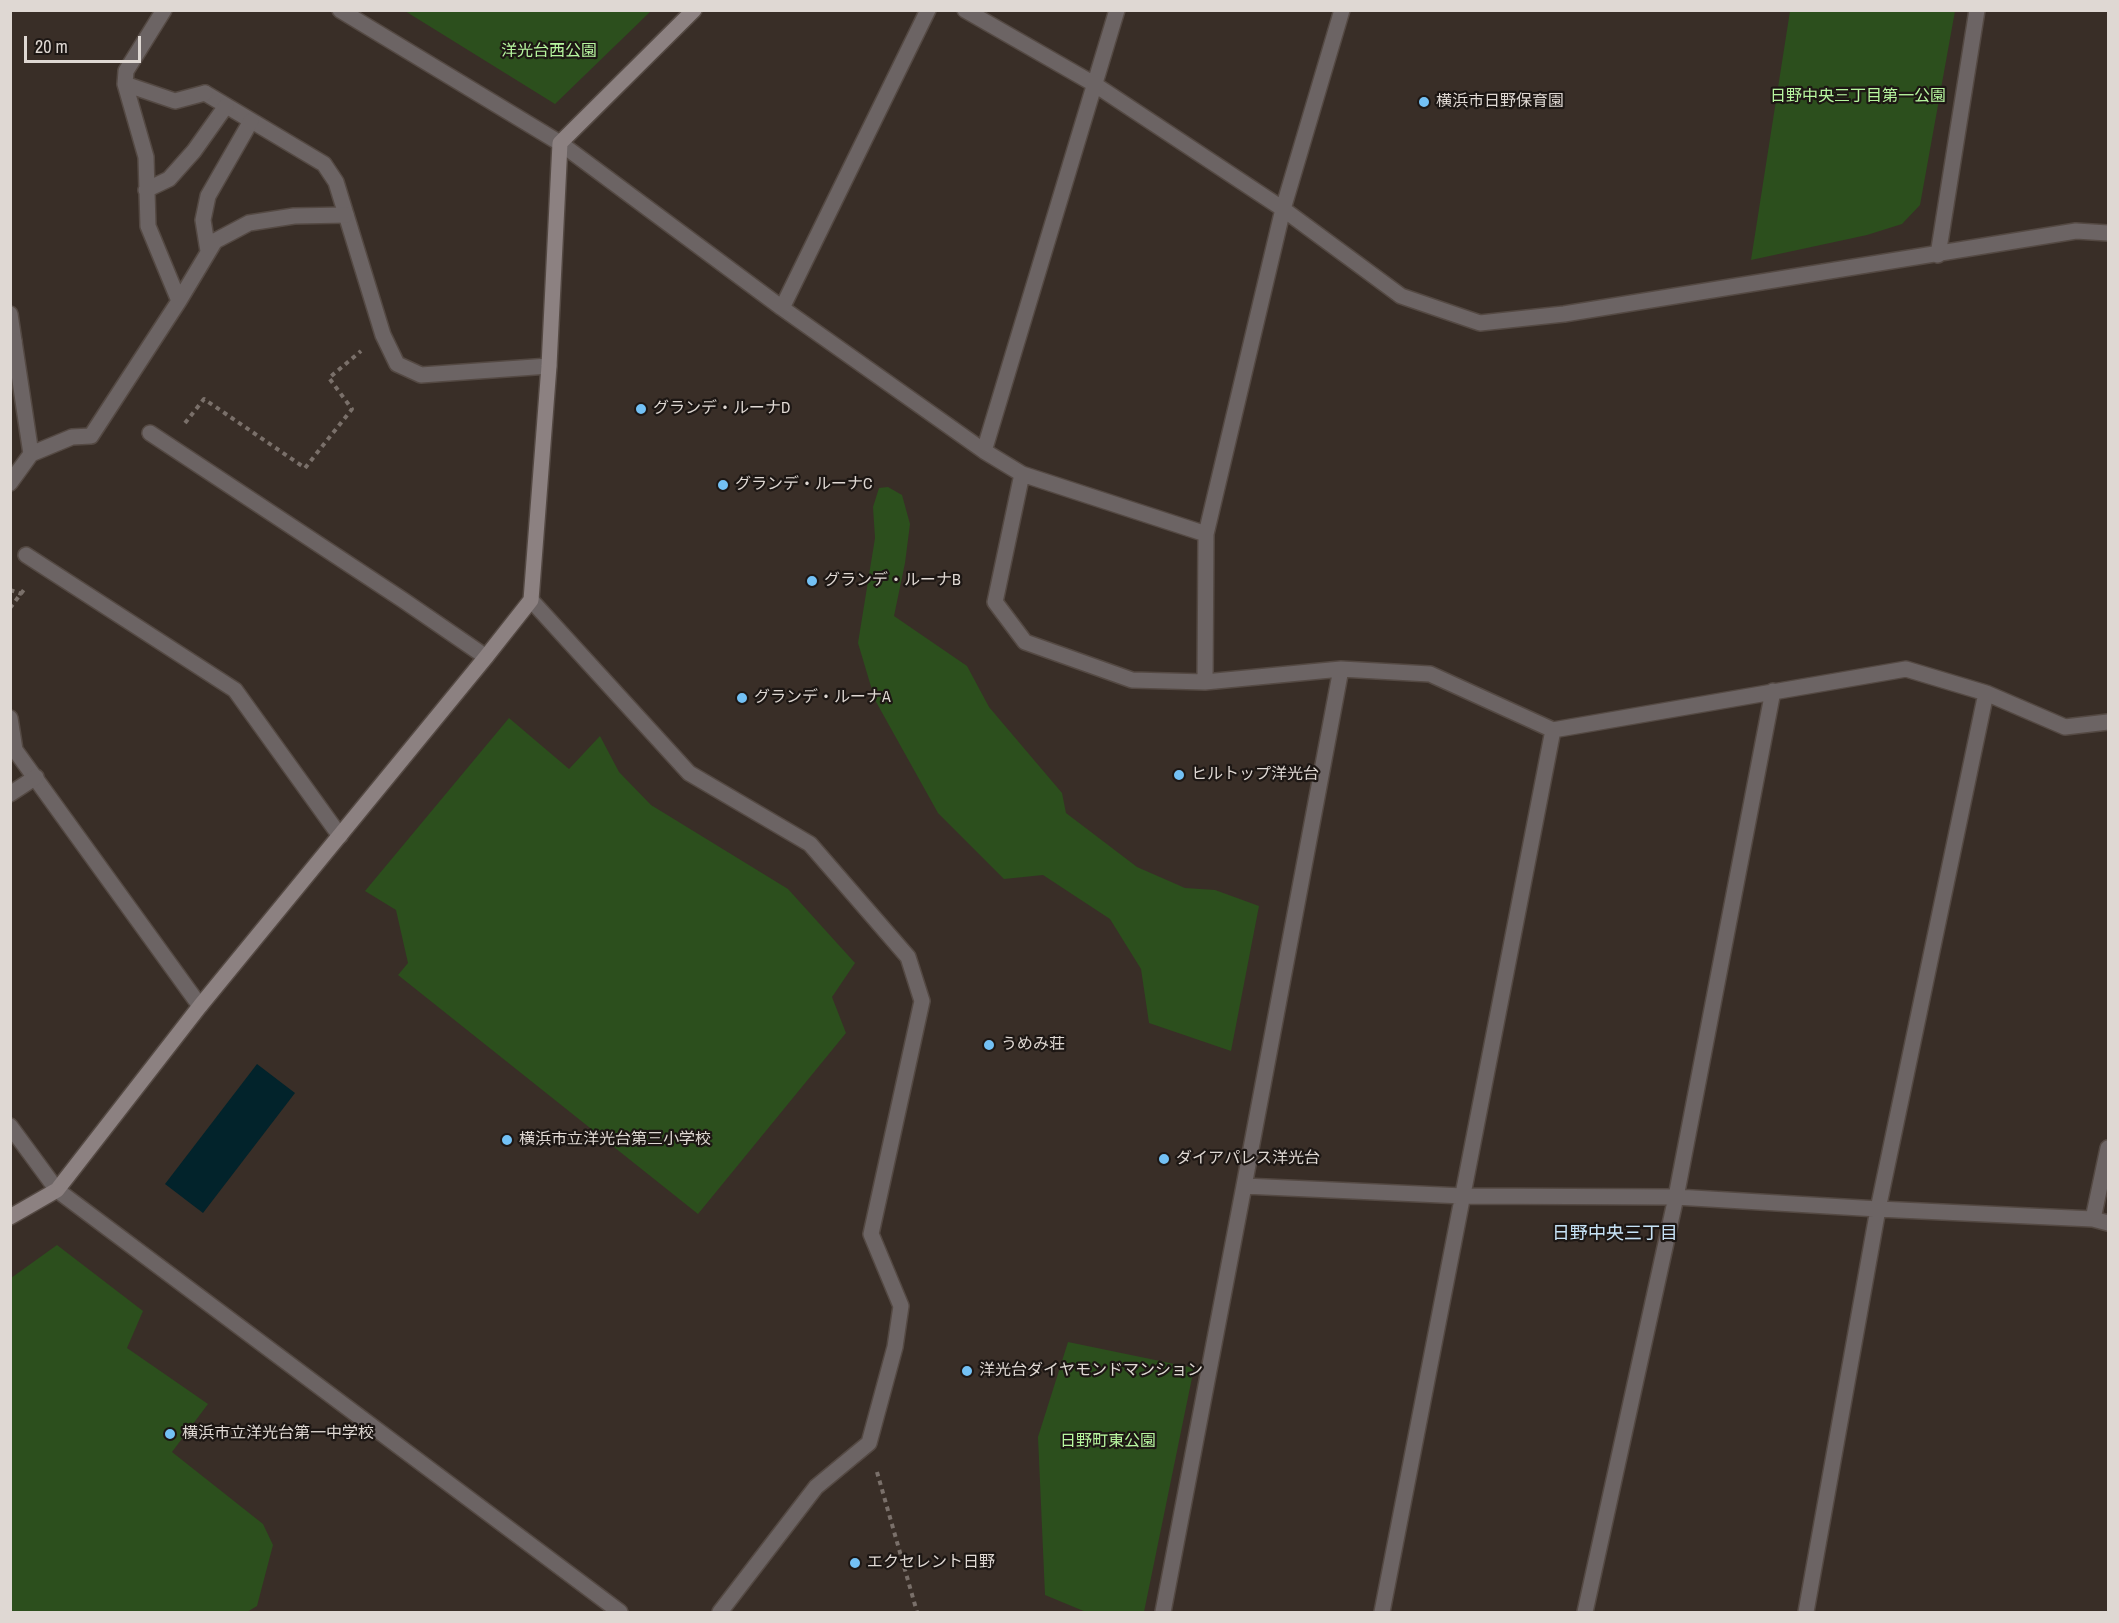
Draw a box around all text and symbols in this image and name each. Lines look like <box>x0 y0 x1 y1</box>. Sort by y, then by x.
scale bar <box>27 24 144 62</box>
text: 20 m <box>35 34 68 59</box>
park label: 洋光台西公園 <box>501 42 597 62</box>
park label: 日野中央三丁目第一公園 <box>1770 87 1946 107</box>
place label: 横浜市日野保育園 <box>1436 92 1564 112</box>
marker: 横浜市日野保育園 <box>1417 95 1431 109</box>
place label: グランデ・ルーナD <box>653 399 790 419</box>
marker: グランデ・ルーナD <box>634 402 648 416</box>
place label: グランデ・ルーナC <box>735 475 872 495</box>
marker: グランデ・ルーナC <box>716 478 730 492</box>
place label: グランデ・ルーナB <box>824 571 961 591</box>
marker: グランデ・ルーナB <box>805 574 819 588</box>
place label: グランデ・ルーナA <box>754 688 891 708</box>
marker: グランデ・ルーナA <box>735 691 749 705</box>
place label: ヒルトップ洋光台 <box>1191 765 1319 785</box>
marker: ヒルトップ洋光台 <box>1172 768 1186 782</box>
place label: うめみ荘 <box>1001 1035 1065 1055</box>
marker: うめみ荘 <box>982 1038 996 1052</box>
place label: 横浜市立洋光台第三小学校 <box>519 1130 711 1150</box>
marker: 横浜市立洋光台第三小学校 <box>500 1133 514 1147</box>
place label: ダイアパレス洋光台 <box>1176 1149 1320 1169</box>
marker: ダイアパレス洋光台 <box>1157 1152 1171 1166</box>
district label: 日野中央三丁目 <box>1552 1223 1678 1245</box>
place label: 洋光台ダイヤモンドマンション <box>979 1361 1203 1381</box>
marker: 洋光台ダイヤモンドマンション <box>960 1364 974 1378</box>
place label: 横浜市立洋光台第一中学校 <box>182 1424 374 1444</box>
marker: 横浜市立洋光台第一中学校 <box>163 1427 177 1441</box>
park label: 日野町東公園 <box>1060 1432 1156 1452</box>
place label: エクセレント日野 <box>867 1553 995 1573</box>
marker: エクセレント日野 <box>848 1556 862 1570</box>

